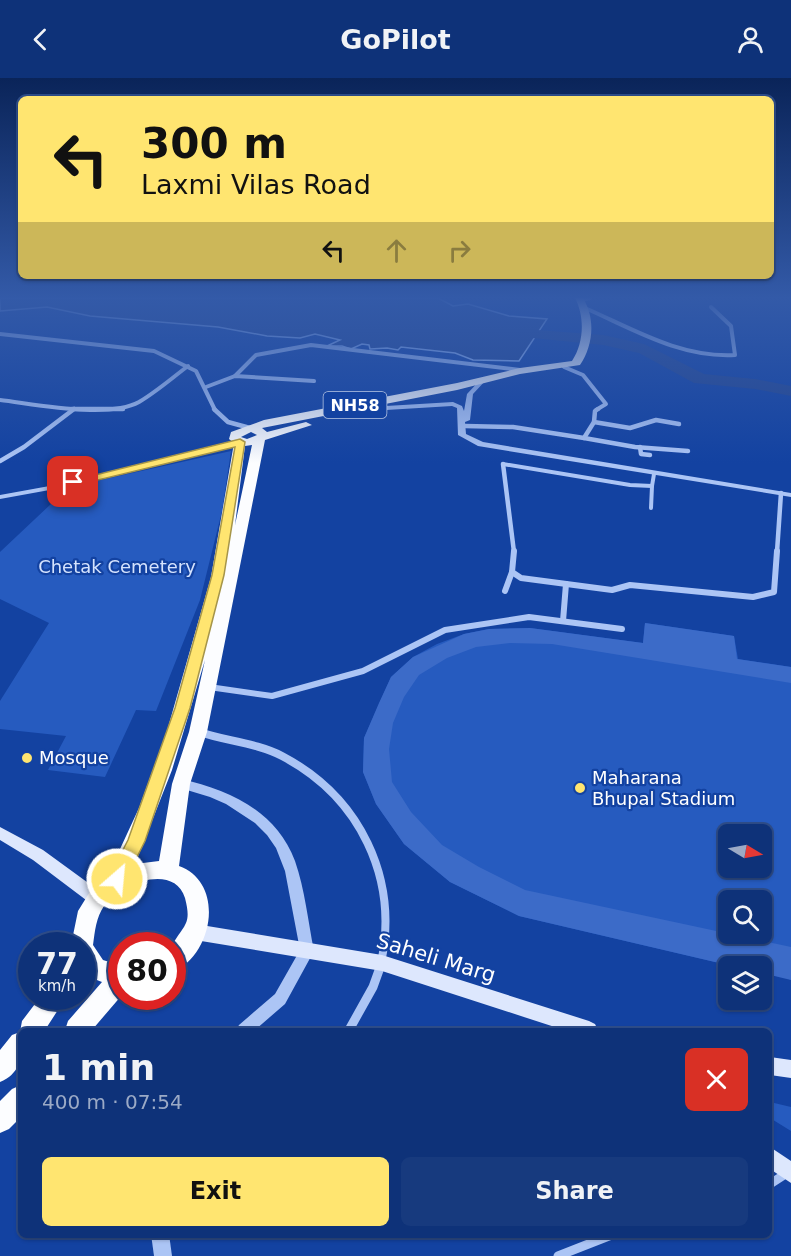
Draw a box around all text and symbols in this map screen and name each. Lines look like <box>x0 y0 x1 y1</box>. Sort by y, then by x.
icon: back <box>24 23 57 56</box>
icon: person <box>734 23 767 56</box>
text: GoPilot <box>340 24 451 55</box>
text: 300 m <box>141 119 287 168</box>
icon: left <box>42 120 120 198</box>
text: Laxmi Vilas Road <box>141 169 371 200</box>
icon: left <box>317 234 350 267</box>
icon: ahead <box>380 234 413 267</box>
icon: right <box>443 234 476 267</box>
road number: NH58 <box>324 392 386 418</box>
pin <box>47 456 98 507</box>
icon: arrive <box>56 465 89 498</box>
park label: Chetak Cemetery <box>38 556 196 577</box>
place label: Mosque <box>39 747 109 768</box>
marker: Mosque <box>20 751 34 765</box>
place label: Maharana Bhupal Stadium <box>592 767 735 809</box>
marker: Maharana Bhupal Stadium <box>573 781 587 795</box>
north arrow <box>718 824 772 878</box>
map controls <box>718 824 772 1010</box>
position arrow <box>85 847 149 911</box>
button: search <box>718 890 772 944</box>
street label: Saheli Marg <box>374 928 498 988</box>
speed limit sign: 80 <box>108 932 186 1010</box>
text: 77 <box>36 946 78 981</box>
button: layers <box>718 956 772 1010</box>
text: km/h <box>38 977 76 995</box>
text: 1 min <box>42 1047 155 1088</box>
button: close <box>685 1048 748 1111</box>
text: 400 m · 07:54 <box>42 1090 183 1114</box>
button: Exit <box>42 1157 389 1226</box>
button: Share <box>401 1157 748 1226</box>

